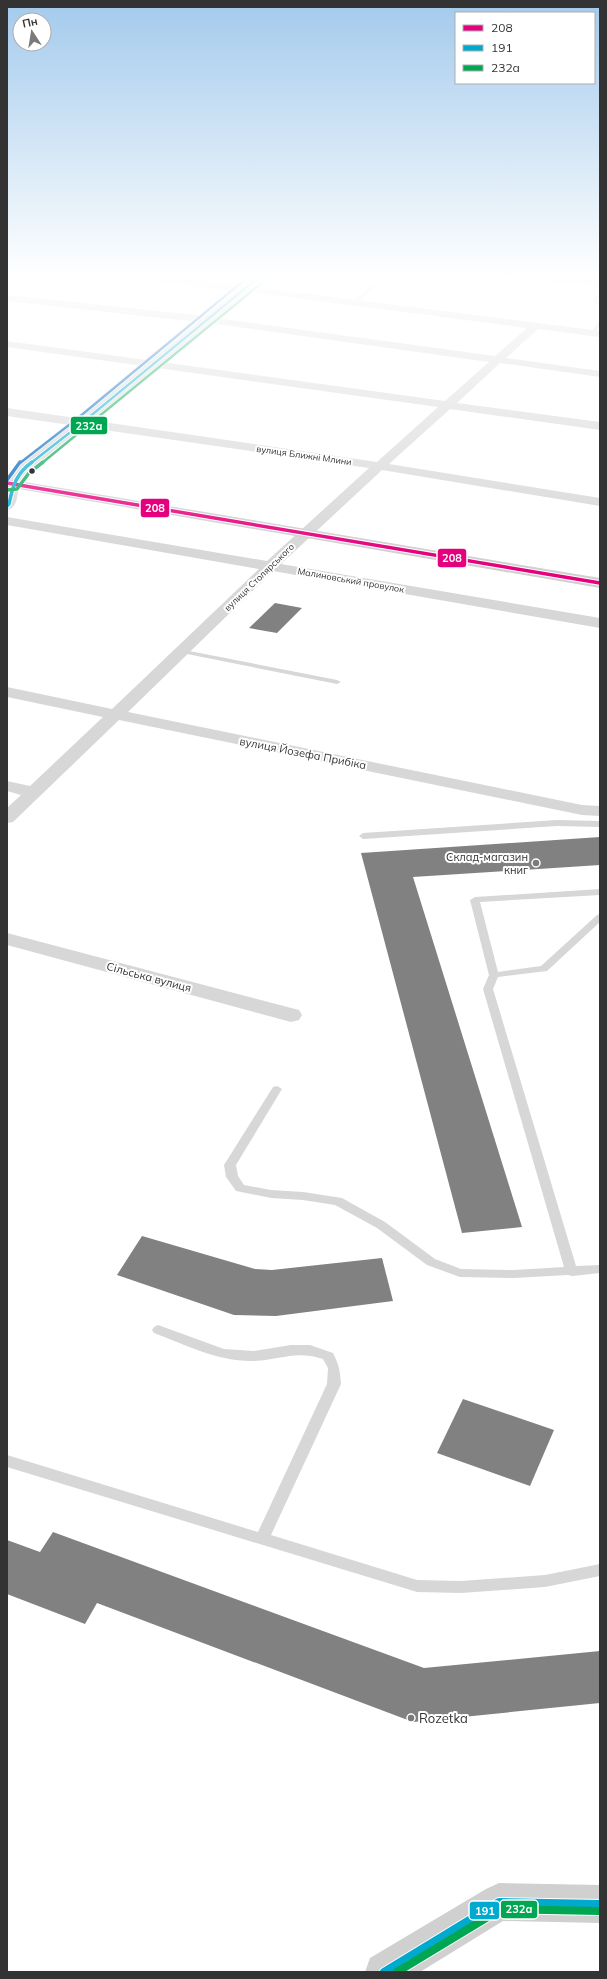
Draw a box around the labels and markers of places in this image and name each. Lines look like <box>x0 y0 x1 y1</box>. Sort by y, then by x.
unlabelled marker <box>27 466 37 476</box>
place label: Склад-магазин книг <box>446 850 528 877</box>
marker: Склад-магазин книг <box>531 858 541 868</box>
place label: Rozetka <box>419 1710 468 1726</box>
marker: Rozetka <box>406 1713 416 1723</box>

